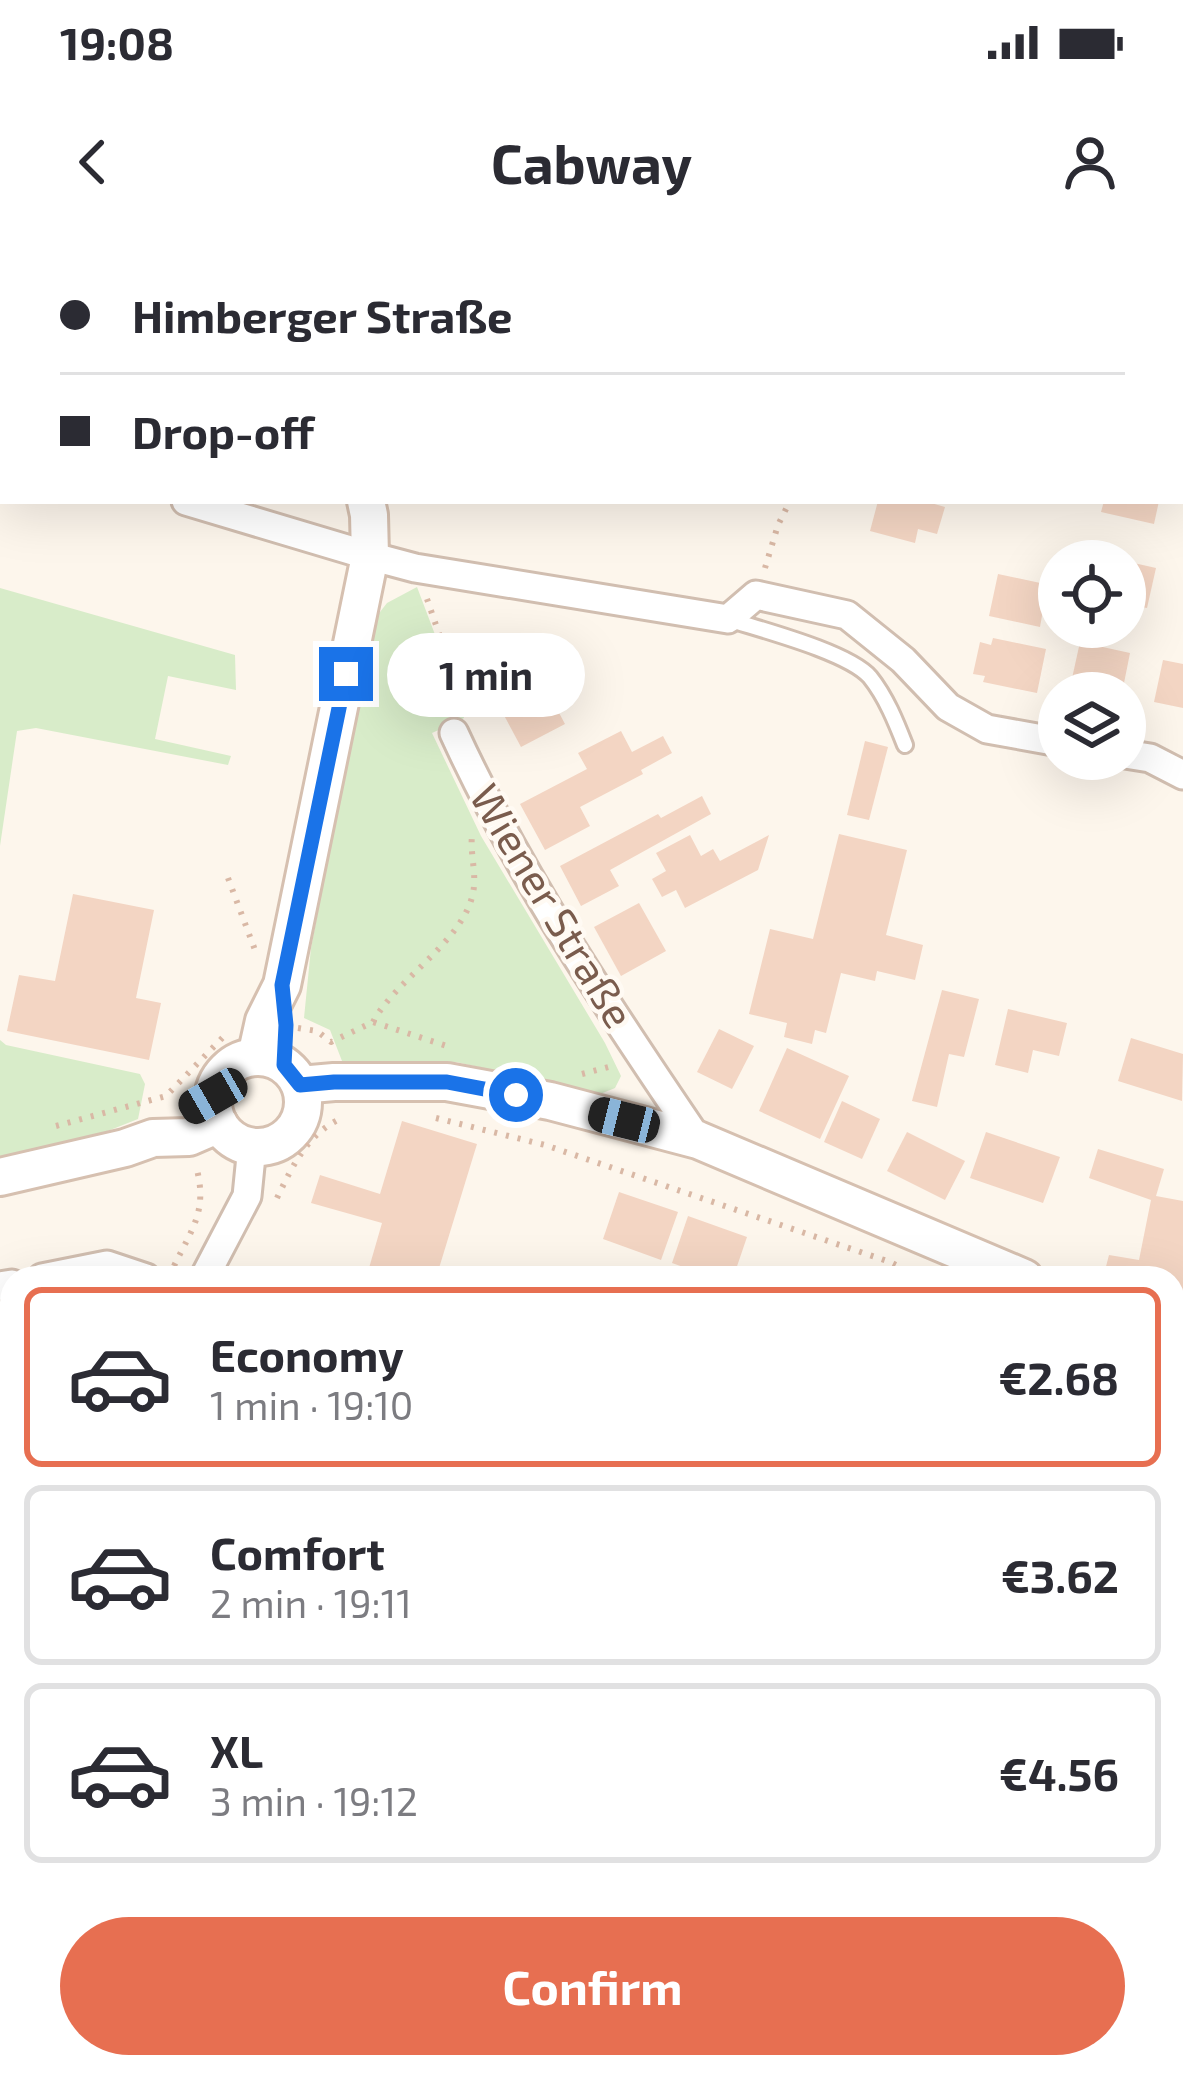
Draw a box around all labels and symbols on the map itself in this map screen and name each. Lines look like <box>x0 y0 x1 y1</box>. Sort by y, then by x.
callout: 1 min <box>388 632 586 716</box>
route end <box>319 647 373 701</box>
street label: Wiener Straße <box>461 774 646 1036</box>
car <box>173 1062 253 1130</box>
route start <box>489 1068 543 1122</box>
car <box>585 1094 663 1146</box>

